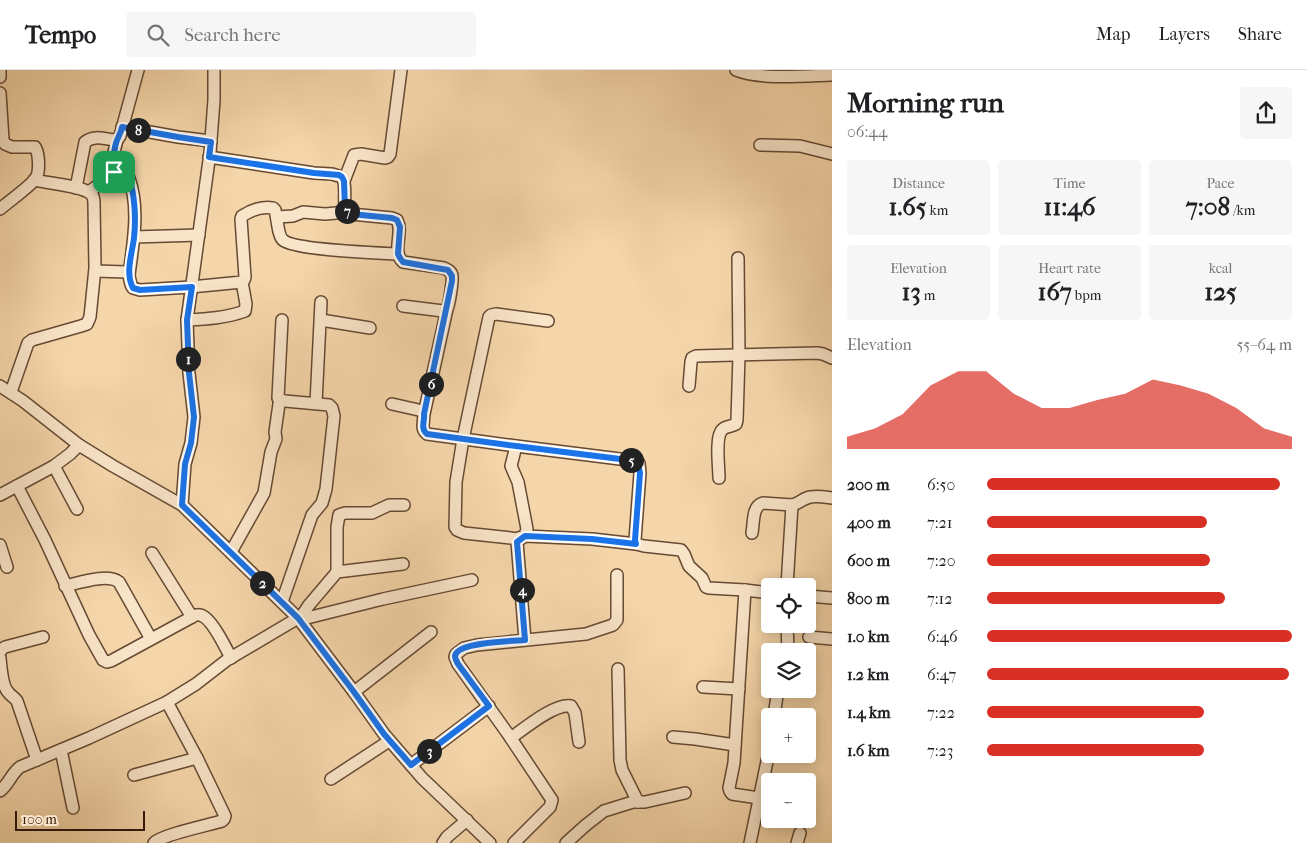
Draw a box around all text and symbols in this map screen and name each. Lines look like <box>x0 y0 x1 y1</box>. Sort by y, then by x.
search box <box>126 12 476 57</box>
text: Tempo <box>25 21 96 49</box>
icon: search <box>144 21 172 49</box>
text: Search here <box>184 24 281 46</box>
text: Map <box>1096 24 1130 45</box>
text: Layers <box>1158 24 1210 45</box>
text: Share <box>1238 24 1282 45</box>
text: Morning run <box>847 86 1004 119</box>
button: share <box>1240 87 1292 139</box>
pin: 8 <box>126 118 150 142</box>
text: 8 <box>135 122 142 139</box>
text: 06:44 <box>847 122 887 141</box>
pin <box>93 151 135 193</box>
icon: arrive <box>100 158 128 186</box>
text: Distance <box>892 175 945 192</box>
text: Time <box>1054 175 1085 192</box>
text: Pace <box>1207 175 1234 192</box>
text: 1.65 <box>889 192 927 221</box>
text: 11:46 <box>1043 192 1096 221</box>
text: 7:08 <box>1186 192 1230 221</box>
pin: 7 <box>334 198 360 224</box>
text: km <box>927 202 948 219</box>
text: /km <box>1230 202 1255 219</box>
text: 7 <box>344 203 351 220</box>
text: Elevation <box>890 260 947 277</box>
text: Heart rate <box>1038 260 1101 277</box>
text: kcal <box>1209 260 1232 277</box>
text: 13 <box>902 277 921 306</box>
text: 167 <box>1038 277 1072 306</box>
text: 125 <box>1204 277 1237 306</box>
text: m <box>921 287 935 304</box>
text: bpm <box>1072 287 1101 304</box>
text: Elevation <box>847 335 912 354</box>
text: 55–64 m <box>1236 335 1292 354</box>
pin: 1 <box>176 346 200 372</box>
text: 1 <box>186 351 191 368</box>
pin: 6 <box>418 372 444 396</box>
text: 6 <box>428 376 435 393</box>
pin: 5 <box>618 448 644 472</box>
text: 5 <box>628 452 635 469</box>
text: 200 m <box>847 475 890 494</box>
text: 6:50 <box>927 475 955 494</box>
text: 400 m <box>847 513 891 532</box>
text: 7:21 <box>927 513 953 532</box>
text: 600 m <box>847 551 890 570</box>
text: 7:20 <box>927 551 956 570</box>
pin: 2 <box>250 570 274 596</box>
text: 2 <box>259 575 266 592</box>
pin: 4 <box>510 578 534 602</box>
map controls <box>761 578 816 828</box>
button: locate <box>761 578 816 633</box>
text: 4 <box>518 582 527 599</box>
text: 800 m <box>847 589 889 608</box>
text: 7:12 <box>927 589 953 608</box>
text: 1.0 km <box>847 627 890 646</box>
text: 6:46 <box>927 627 958 646</box>
button: layers <box>761 643 816 698</box>
text: 1.2 km <box>847 665 889 684</box>
text: 6:47 <box>927 665 956 684</box>
text: 1.4 km <box>847 703 891 722</box>
text: 7:22 <box>927 703 955 722</box>
button: + <box>761 708 816 763</box>
pin: 3 <box>416 738 442 764</box>
text: 1.6 km <box>847 741 889 760</box>
text: 7:23 <box>927 741 953 760</box>
text: 3 <box>427 743 432 760</box>
button: − <box>761 773 816 828</box>
scale bar <box>15 808 145 831</box>
text: 100 m <box>22 811 57 828</box>

